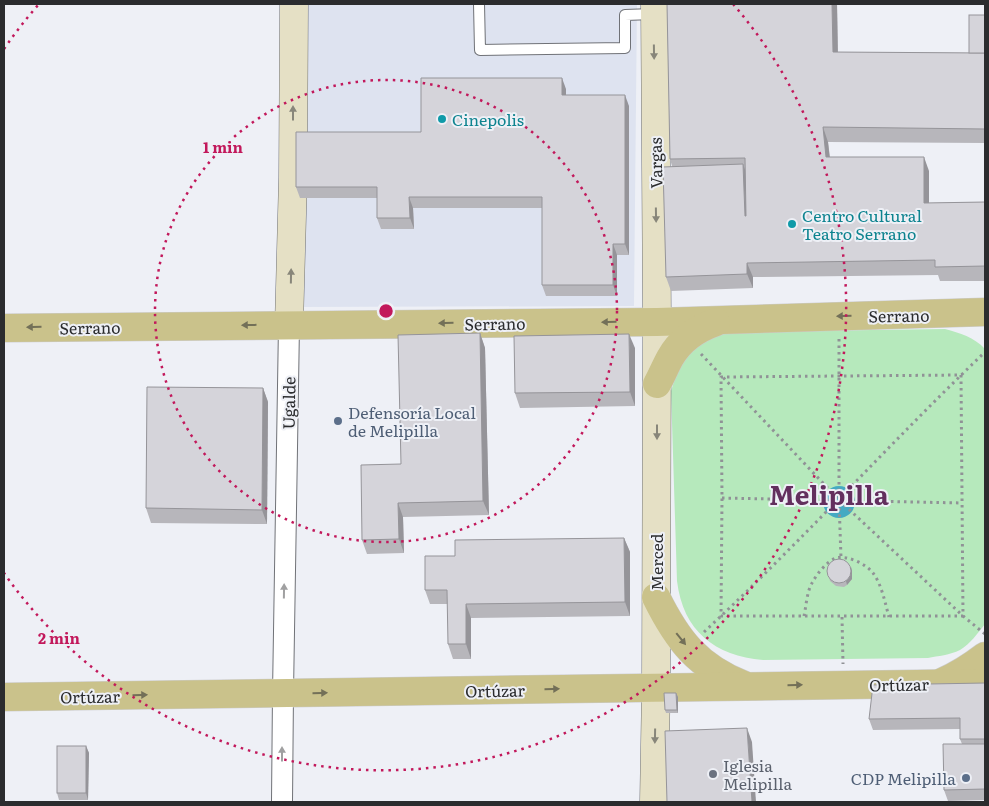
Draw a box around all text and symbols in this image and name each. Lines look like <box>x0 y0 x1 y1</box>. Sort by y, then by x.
one-way arrow <box>650 45 658 61</box>
one-way arrow <box>289 105 297 121</box>
place label: Cinepolis <box>452 107 524 131</box>
marker: Cinepolis <box>436 113 448 125</box>
text: 1 min <box>203 135 244 158</box>
street label: Vargas <box>643 137 667 189</box>
place label: Centro Cultural Teatro Serrano <box>802 203 922 245</box>
one-way arrow <box>652 207 660 223</box>
marker: Centro Cultural Teatro Serrano <box>786 218 798 230</box>
one-way arrow <box>287 268 295 284</box>
centre of rings <box>377 302 395 320</box>
street label: Serrano <box>868 302 930 328</box>
street label: Serrano <box>464 310 526 336</box>
one-way arrow <box>836 312 852 320</box>
street label: Serrano <box>59 314 121 340</box>
one-way arrow <box>600 318 616 326</box>
one-way arrow <box>438 319 454 327</box>
one-way arrow <box>241 321 257 329</box>
one-way arrow <box>26 323 42 331</box>
street label: Ugalde <box>276 376 300 430</box>
place label: Defensoría Local de Melipilla <box>348 400 476 442</box>
marker: Defensoría Local de Melipilla <box>332 415 344 427</box>
one-way arrow <box>653 425 661 441</box>
district label: Melipilla <box>769 474 889 513</box>
street label: Merced <box>644 533 668 591</box>
one-way arrow <box>281 583 289 599</box>
text: 2 min <box>38 626 81 649</box>
one-way arrow <box>675 632 686 645</box>
street label: Ortúzar <box>869 671 930 697</box>
street label: Ortúzar <box>465 677 526 703</box>
one-way arrow <box>787 681 803 689</box>
street label: Ortúzar <box>60 683 121 709</box>
one-way arrow <box>545 685 561 693</box>
one-way arrow <box>312 689 328 697</box>
one-way arrow <box>132 691 148 699</box>
one-way arrow <box>651 729 659 745</box>
one-way arrow <box>278 745 286 761</box>
place label: Iglesia Melipilla <box>723 753 792 795</box>
place label: CDP Melipilla <box>851 766 956 790</box>
marker: Iglesia Melipilla <box>707 768 719 780</box>
marker: CDP Melipilla <box>960 772 972 784</box>

